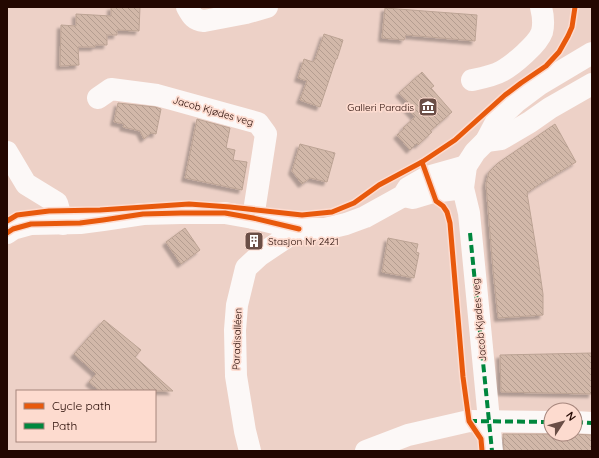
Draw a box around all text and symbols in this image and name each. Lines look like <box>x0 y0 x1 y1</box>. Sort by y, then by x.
street label: Jacob Kjødes veg <box>171 93 255 129</box>
museum icon: Galleri Paradis <box>417 96 439 118</box>
place label: Galleri Paradis <box>347 101 414 114</box>
building icon: Stasjon Nr 2421 <box>243 230 265 252</box>
place label: Stasjon Nr 2421 <box>268 235 339 248</box>
street label: Jacob Kjødes veg <box>469 278 489 362</box>
street label: Paradisalléen <box>229 308 245 370</box>
legend <box>16 390 156 442</box>
text: Cycle path <box>52 398 111 413</box>
north arrow <box>543 402 583 442</box>
text: N <box>563 409 579 424</box>
text: Path <box>52 418 77 433</box>

